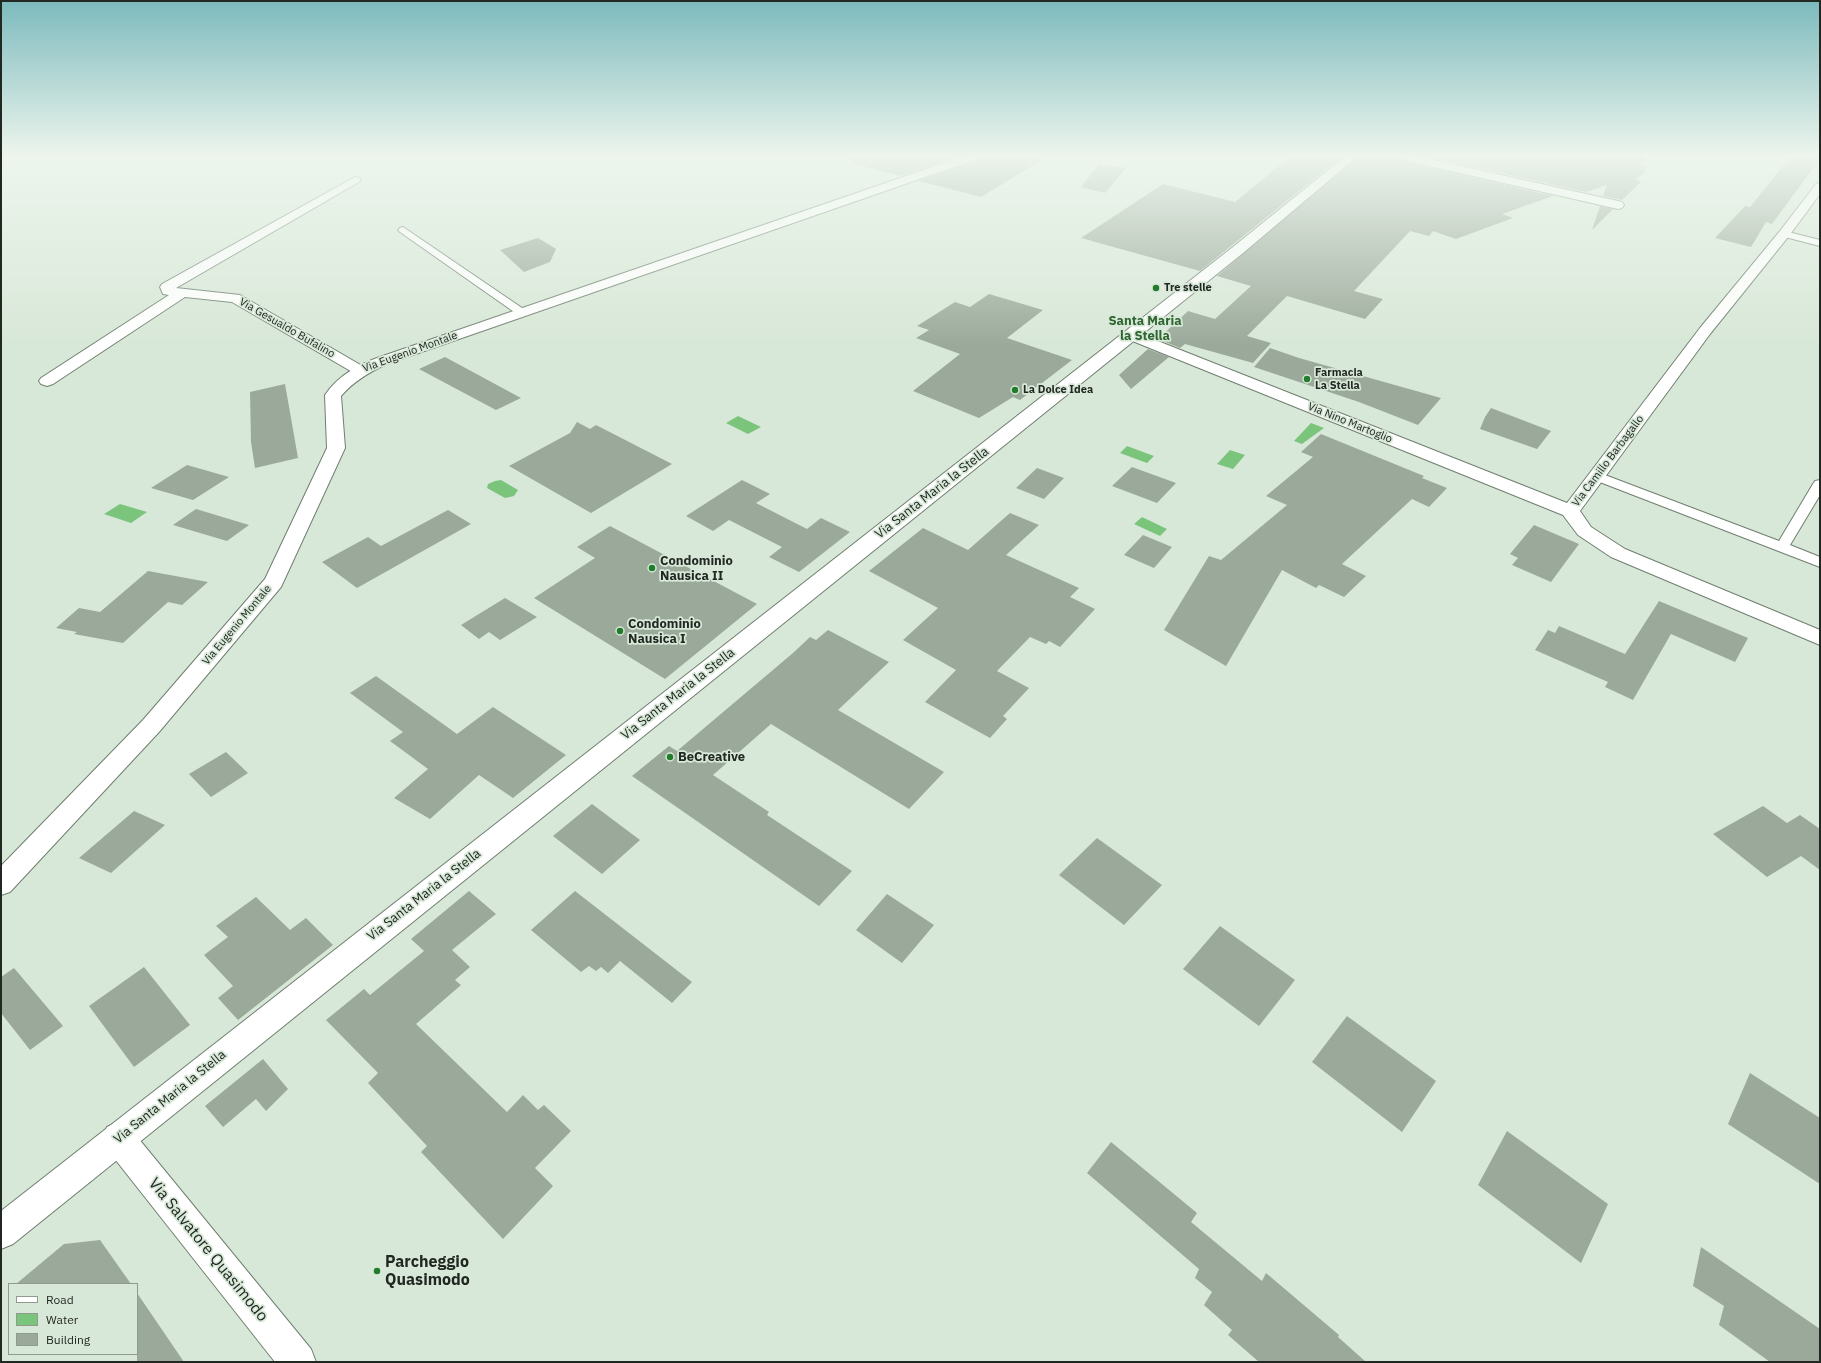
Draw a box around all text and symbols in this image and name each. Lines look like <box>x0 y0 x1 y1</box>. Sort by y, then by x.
place label: Tre stelle <box>1164 281 1212 295</box>
marker: Tre stelle <box>1151 283 1161 293</box>
street label: Via Gesualdo Bufalino <box>237 295 337 361</box>
district label: Santa Maria la Stella <box>1108 313 1182 344</box>
street label: Via Eugenio Montale <box>361 329 459 375</box>
place label: Farmacia La Stella <box>1315 366 1363 392</box>
marker: Farmacia La Stella <box>1302 374 1312 384</box>
place label: La Dolce Idea <box>1023 383 1093 397</box>
marker: La Dolce Idea <box>1010 385 1020 395</box>
street label: Via Nino Martoglio <box>1306 400 1394 446</box>
street label: Via Camillo Barbagallo <box>1569 413 1647 509</box>
street label: Via Santa Maria la Stella <box>872 444 992 542</box>
place label: Condominio Nausica II <box>660 553 733 584</box>
marker: Condominio Nausica II <box>647 563 657 573</box>
street label: Via Eugenio Montale <box>200 582 274 668</box>
place label: Condominio Nausica I <box>628 616 701 647</box>
marker: Condominio Nausica I <box>615 626 625 636</box>
street label: Via Santa Maria la Stella <box>618 645 738 743</box>
place label: BeCreative <box>678 749 745 765</box>
marker: BeCreative <box>665 752 675 762</box>
street label: Via Santa Maria la Stella <box>364 846 484 944</box>
street label: Via Santa Maria la Stella <box>111 1047 229 1147</box>
street label: Via Salvatore Quasimodo <box>144 1174 272 1326</box>
place label: Parcheggio Quasimodo <box>385 1252 470 1290</box>
marker: Parcheggio Quasimodo <box>372 1266 382 1276</box>
legend <box>8 1283 138 1355</box>
text: Road <box>46 1292 74 1307</box>
text: Water <box>46 1312 78 1327</box>
text: Building <box>46 1332 90 1347</box>

